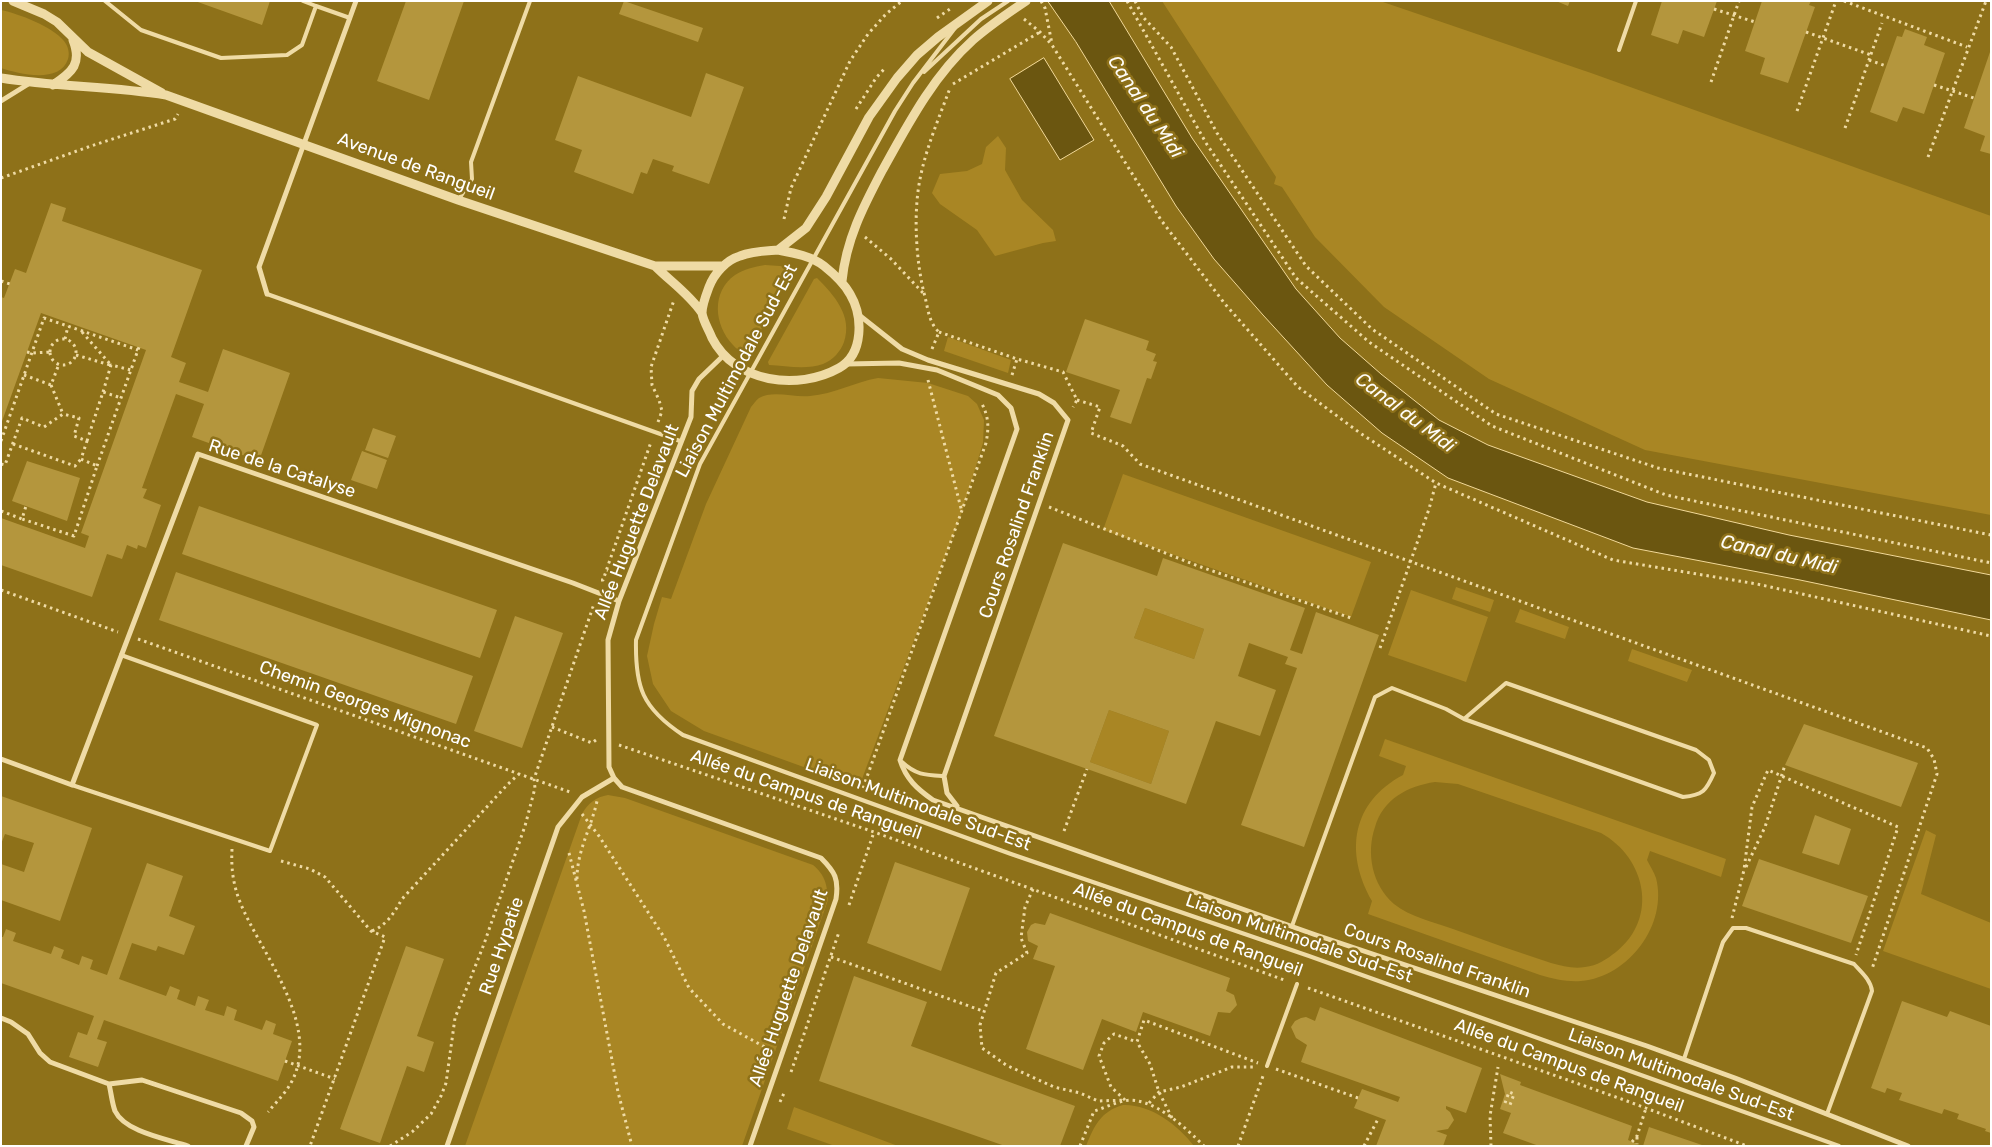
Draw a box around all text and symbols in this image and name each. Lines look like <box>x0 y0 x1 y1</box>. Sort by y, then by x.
water label: Canal du Midi <box>1102 51 1188 163</box>
street label: Avenue de Rangueil <box>334 129 498 205</box>
street label: Liaison Multimodale Sud-Est <box>671 261 803 481</box>
water label: Canal du Midi <box>1351 368 1459 458</box>
street label: Allée Huguette Delavault <box>590 421 684 623</box>
street label: Cours Rosalind Franklin <box>975 429 1059 621</box>
street label: Rue de la Catalyse <box>206 435 358 503</box>
water label: Canal du Midi <box>1718 531 1840 579</box>
street label: Chemin Georges Mignonac <box>256 657 474 753</box>
street label: Allée du Campus de Rangueil <box>688 745 924 845</box>
street label: Liaison Multimodale Sud-Est <box>802 754 1034 856</box>
street label: Allée du Campus de Rangueil <box>1070 878 1306 982</box>
street label: Allée Huguette Delavault <box>745 886 833 1090</box>
street label: Liaison Multimodale Sud-Est <box>1183 890 1415 988</box>
street label: Rue Hypatie <box>475 894 529 998</box>
street label: Cours Rosalind Franklin <box>1341 919 1533 1003</box>
street label: Allée du Campus de Rangueil <box>1451 1014 1687 1118</box>
street label: Liaison Multimodale Sud-Est <box>1565 1024 1797 1126</box>

